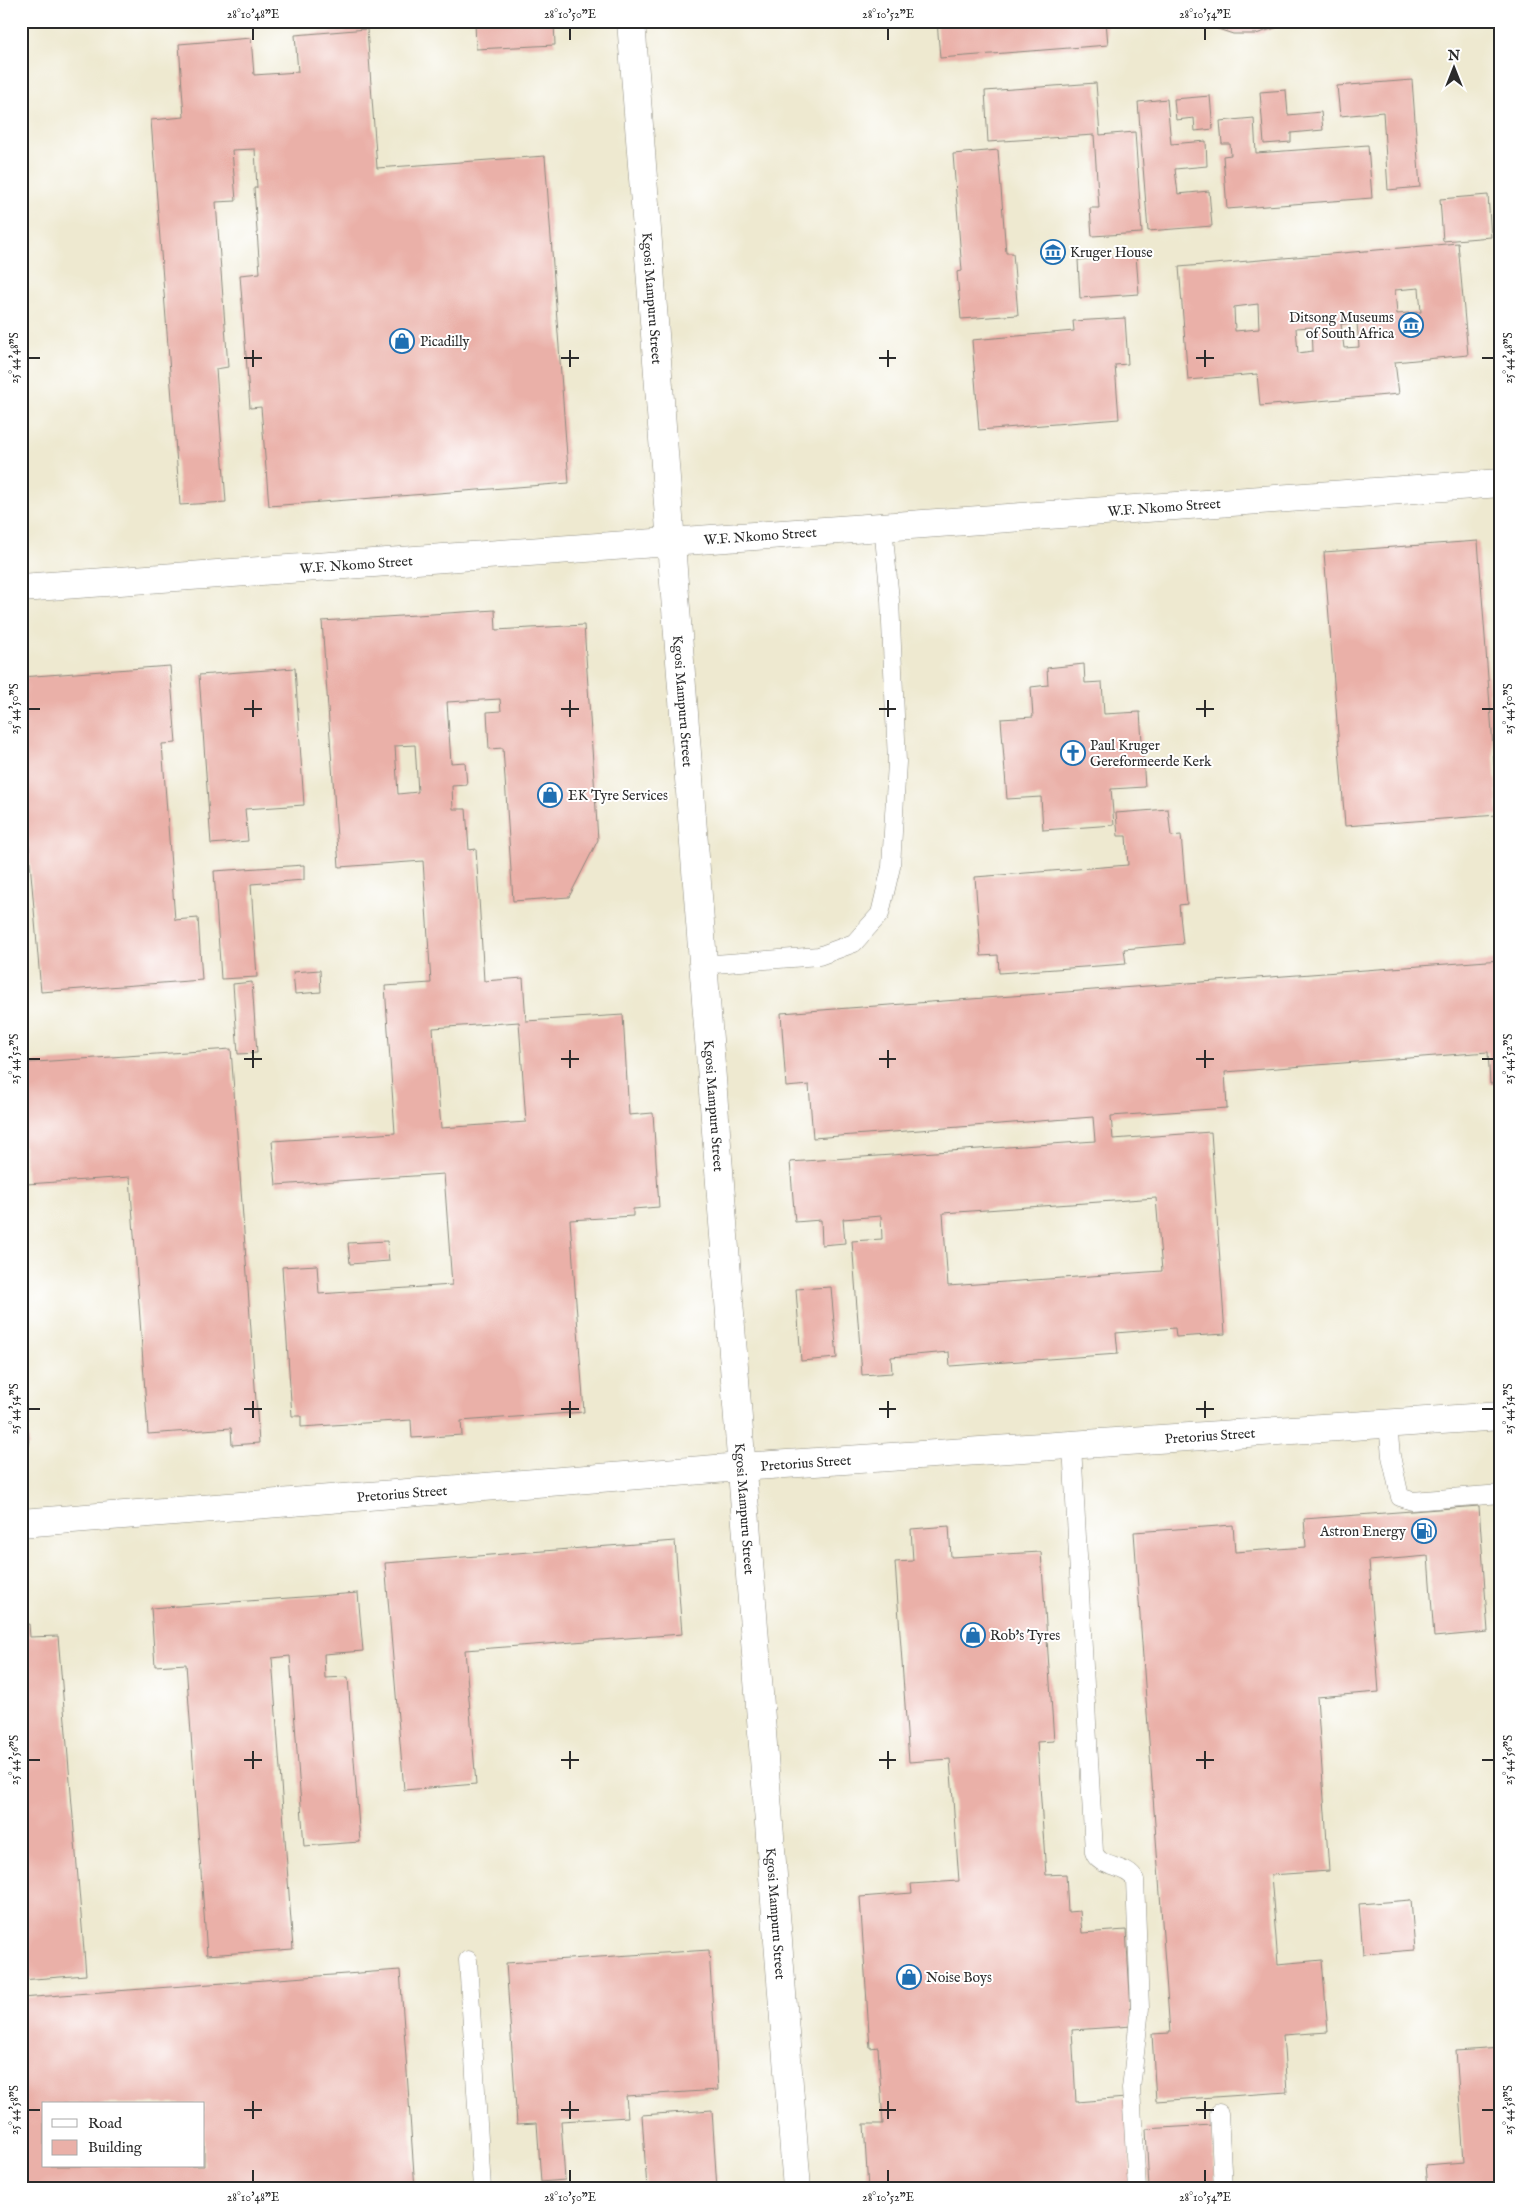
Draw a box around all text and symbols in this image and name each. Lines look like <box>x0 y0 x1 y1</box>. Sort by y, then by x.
text: 28°10'48"E <box>227 7 279 22</box>
text: 28°10'50"E <box>544 7 596 22</box>
text: 28°10'52"E <box>862 7 914 22</box>
text: 28°10'54"E <box>1179 7 1231 22</box>
north arrow <box>1430 42 1480 92</box>
text: N <box>1447 47 1460 65</box>
street label: Kgosi Mampuru Street <box>637 232 665 365</box>
museum icon: Kruger House <box>1040 239 1066 265</box>
place label: Kruger House <box>1070 244 1153 262</box>
place label: Ditsong Museums of South Africa <box>1289 309 1395 343</box>
museum icon: Ditsong Museums of South Africa <box>1398 312 1424 338</box>
shop icon: Picadilly <box>389 328 415 354</box>
text: 25°44'48"S <box>7 332 22 384</box>
text: 25°44'48"S <box>1501 332 1516 384</box>
place label: Picadilly <box>420 333 470 351</box>
street label: W.F. Nkomo Street <box>1107 495 1221 521</box>
street label: W.F. Nkomo Street <box>703 524 817 550</box>
street label: W.F. Nkomo Street <box>299 552 414 578</box>
street label: Kgosi Mampuru Street <box>668 635 696 768</box>
text: 25°44'50"S <box>7 683 22 735</box>
text: 25°44'50"S <box>1501 683 1516 735</box>
place label: Paul Kruger Gereformeerde Kerk <box>1090 737 1212 771</box>
church icon: Paul Kruger Gereformeerde Kerk <box>1060 740 1086 766</box>
shop icon: EK Tyre Services <box>537 782 563 808</box>
place label: EK Tyre Services <box>568 787 668 805</box>
text: 25°44'52"S <box>7 1034 22 1084</box>
text: 25°44'52"S <box>1501 1034 1516 1084</box>
street label: Kgosi Mampuru Street <box>699 1039 727 1173</box>
text: 25°44'54"S <box>7 1383 22 1435</box>
text: 25°44'54"S <box>1501 1383 1516 1435</box>
street label: Pretorius Street <box>1164 1424 1256 1449</box>
street label: Kgosi Mampuru Street <box>730 1442 758 1575</box>
street label: Pretorius Street <box>760 1452 852 1476</box>
street label: Pretorius Street <box>356 1482 448 1507</box>
fuel station icon: Astron Energy <box>1411 1518 1437 1544</box>
place label: Astron Energy <box>1319 1523 1406 1541</box>
shop icon: Rob's Tyres <box>960 1622 986 1648</box>
place label: Rob's Tyres <box>990 1627 1060 1645</box>
text: 25°44'56"S <box>7 1735 22 1785</box>
text: 25°44'56"S <box>1501 1735 1516 1785</box>
street label: Kgosi Mampuru Street <box>761 1847 789 1980</box>
shop icon: Noise Boys <box>896 1964 922 1990</box>
place label: Noise Boys <box>926 1969 992 1987</box>
text: 25°44'58"S <box>7 2085 22 2135</box>
text: 25°44'58"S <box>1501 2085 1516 2135</box>
legend <box>42 2102 205 2168</box>
text: Road <box>88 2114 123 2133</box>
text: Building <box>88 2138 143 2157</box>
text: 28°10'48"E <box>227 2190 279 2205</box>
text: 28°10'50"E <box>544 2190 596 2205</box>
text: 28°10'52"E <box>862 2190 914 2205</box>
text: 28°10'54"E <box>1179 2190 1231 2205</box>

